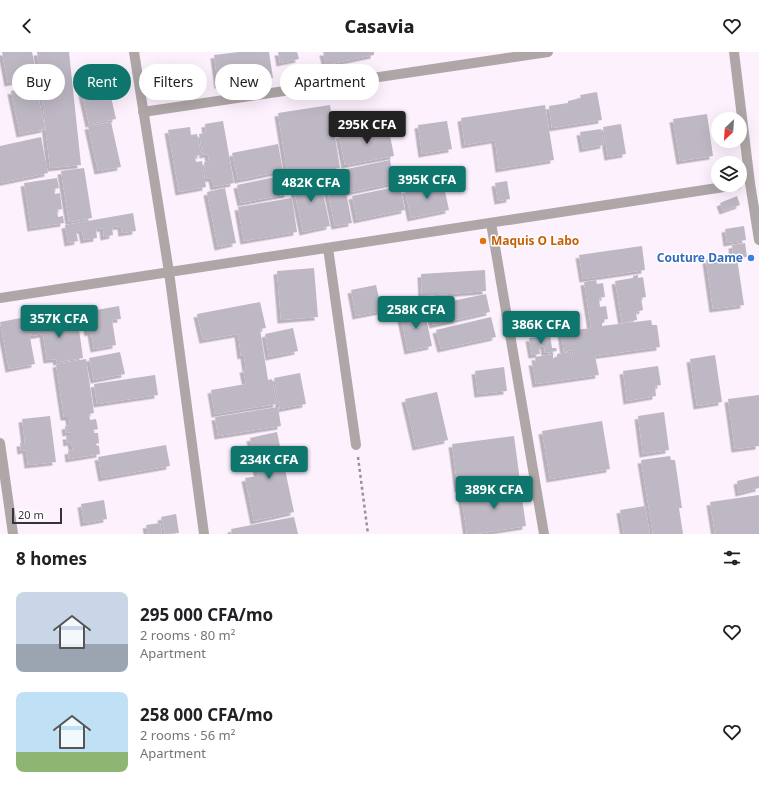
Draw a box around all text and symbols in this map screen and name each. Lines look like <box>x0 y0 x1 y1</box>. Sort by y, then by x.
text: Casavia <box>345 14 414 38</box>
icon: back <box>16 15 38 37</box>
icon: heart <box>721 15 743 37</box>
chip: Buy <box>12 64 65 100</box>
chip: Rent <box>73 64 131 100</box>
chip: Filters <box>139 64 207 100</box>
chip: New <box>215 64 272 100</box>
chip: Apartment <box>280 64 379 100</box>
pin: 295K CFA <box>326 111 408 145</box>
north arrow <box>711 112 747 148</box>
map controls <box>711 112 747 192</box>
text: 295K CFA <box>338 115 396 133</box>
button: layers <box>711 156 747 192</box>
pin: 395K CFA <box>386 166 468 200</box>
pin: 482K CFA <box>270 169 352 203</box>
text: 395K CFA <box>398 170 456 188</box>
text: 482K CFA <box>282 173 340 191</box>
place label: Maquis O Labo <box>491 232 579 249</box>
marker: Maquis O Labo <box>478 236 488 246</box>
place label: Couture Dame <box>657 249 743 266</box>
marker: Couture Dame <box>746 253 756 263</box>
pin: 258K CFA <box>375 296 457 330</box>
text: 258K CFA <box>387 300 445 318</box>
pin: 357K CFA <box>18 305 100 339</box>
text: 357K CFA <box>30 309 88 327</box>
pin: 386K CFA <box>500 311 582 345</box>
text: 386K CFA <box>512 315 570 333</box>
pin: 234K CFA <box>228 446 310 480</box>
text: 234K CFA <box>240 450 298 468</box>
pin: 389K CFA <box>453 476 535 510</box>
text: 389K CFA <box>465 480 523 498</box>
scale bar <box>12 506 62 525</box>
text: 20 m <box>18 507 44 522</box>
text: 8 homes <box>16 547 87 570</box>
icon: filters <box>721 547 743 569</box>
text: 295 000 CFA/mo <box>140 603 273 626</box>
icon: home <box>48 608 96 656</box>
icon: heart <box>721 621 743 643</box>
text: 2 rooms · 80 m² <box>140 626 235 644</box>
text: Apartment <box>140 644 206 662</box>
text: 258 000 CFA/mo <box>140 703 273 726</box>
icon: home <box>48 708 96 756</box>
icon: heart <box>721 721 743 743</box>
text: 2 rooms · 56 m² <box>140 726 235 744</box>
text: Apartment <box>140 744 206 762</box>

